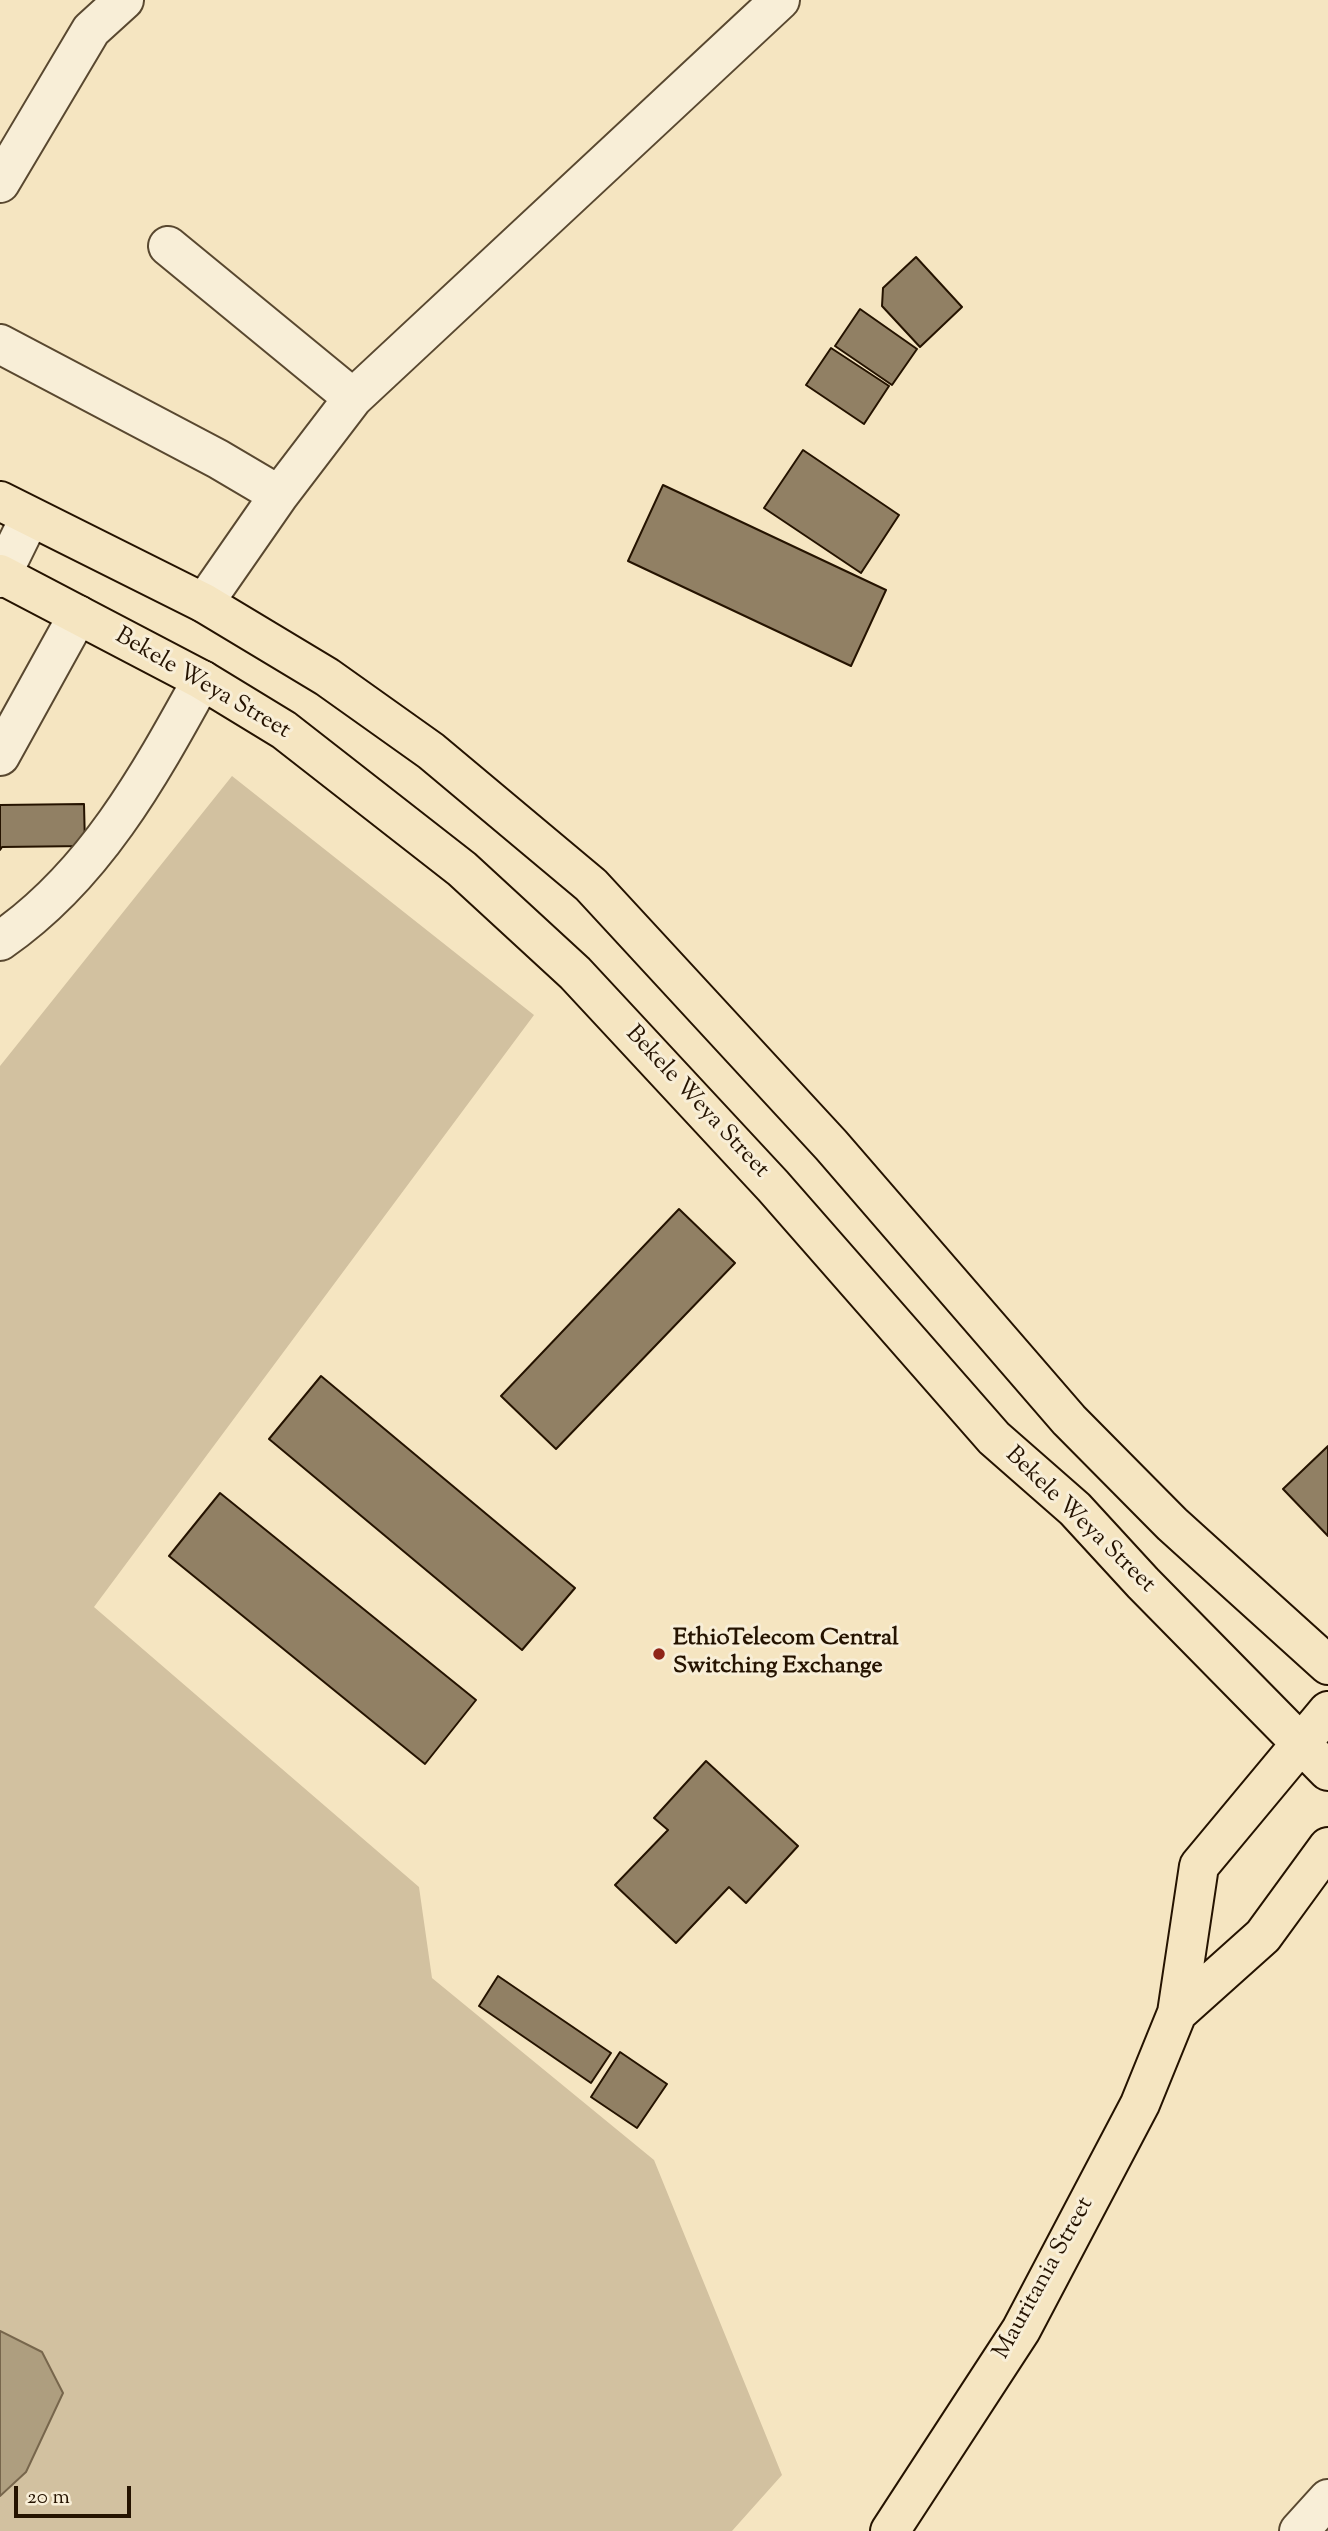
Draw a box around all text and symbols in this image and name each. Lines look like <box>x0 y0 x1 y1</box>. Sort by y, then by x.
street label: Bekele Weya Street <box>109 623 295 747</box>
street label: Bekele Weya Street <box>618 1021 774 1185</box>
street label: Bekele Weya Street <box>998 1442 1160 1600</box>
place label: EthioTelecom Central Switching Exchange <box>673 1626 899 1682</box>
marker: EthioTelecom Central Switching Exchange <box>651 1646 667 1662</box>
street label: Mauritania Street <box>989 2193 1101 2365</box>
scale bar <box>18 2472 135 2516</box>
text: 20 m <box>27 2483 70 2513</box>

